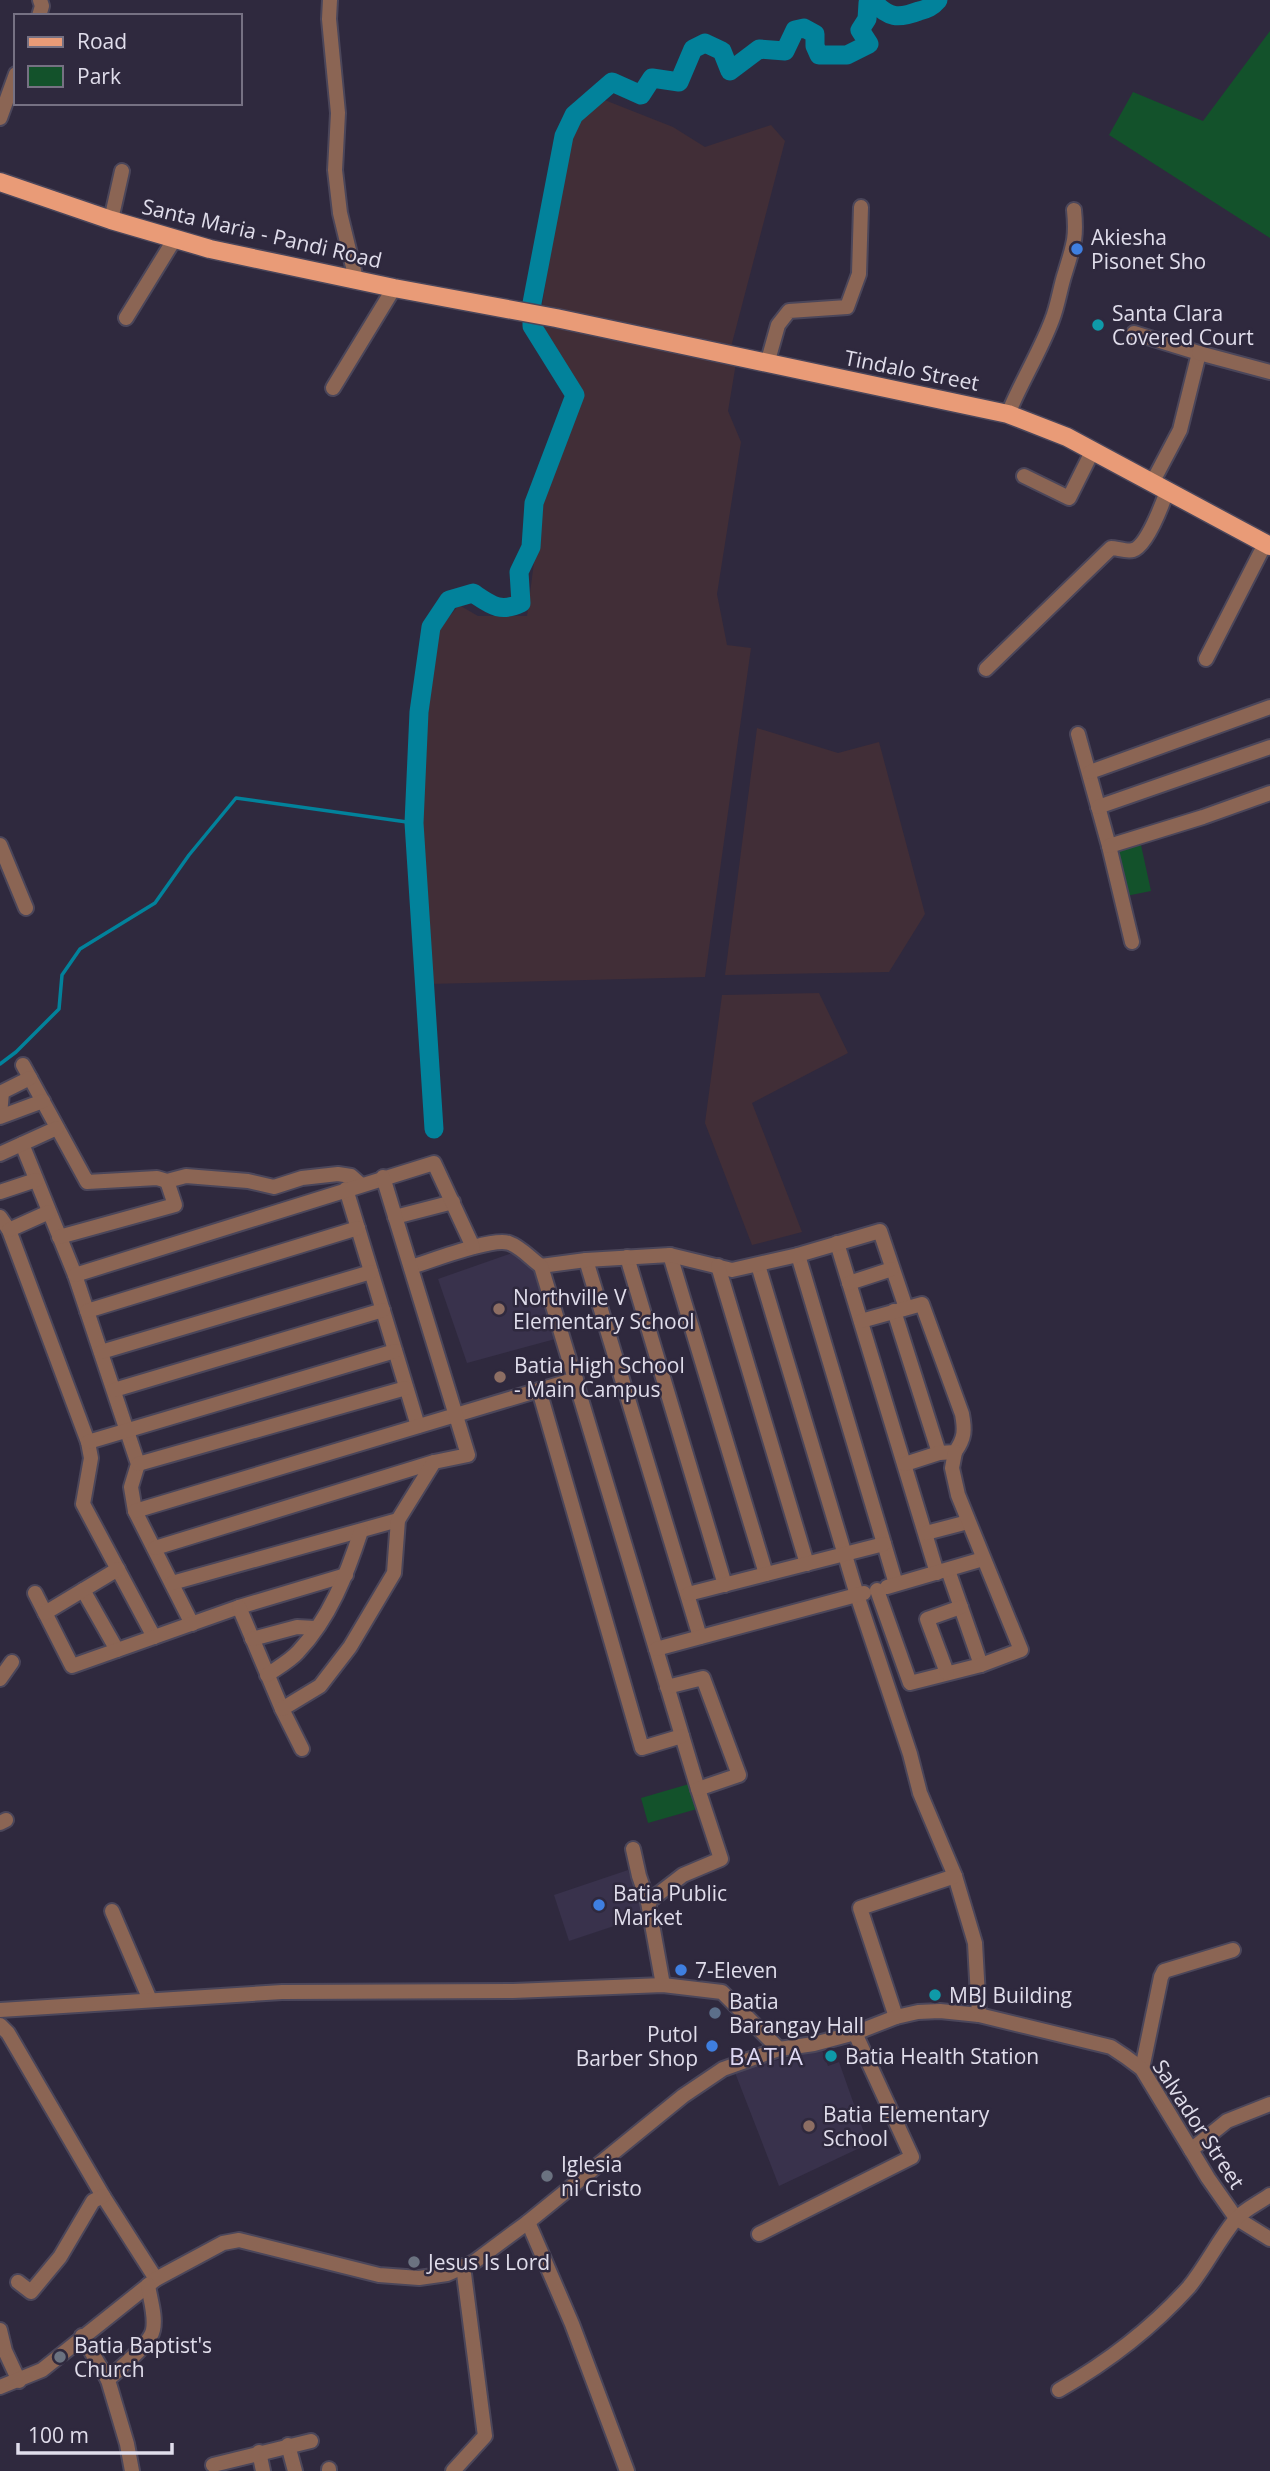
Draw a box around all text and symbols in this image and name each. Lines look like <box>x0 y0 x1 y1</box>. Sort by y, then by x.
legend <box>14 14 242 105</box>
text: Road <box>77 27 127 55</box>
text: Park <box>77 62 121 90</box>
street label: Santa Maria - Pandi Road <box>139 192 385 274</box>
place label: Akiesha Pisonet Sho <box>1091 223 1206 275</box>
marker: Akiesha Pisonet Sho <box>1069 241 1085 257</box>
place label: Santa Clara Covered Court <box>1112 299 1254 351</box>
marker: Santa Clara Covered Court <box>1090 317 1106 333</box>
street label: Tindalo Street <box>842 343 982 397</box>
place label: Northville V Elementary School <box>513 1283 695 1335</box>
marker: Northville V Elementary School <box>491 1301 507 1317</box>
place label: Batia High School - Main Campus <box>514 1351 685 1403</box>
marker: Batia High School - Main Campus <box>492 1369 508 1385</box>
place label: Batia Public Market <box>613 1879 727 1931</box>
marker: Batia Public Market <box>591 1897 607 1913</box>
place label: 7-Eleven <box>695 1956 778 1984</box>
marker: 7-Eleven <box>673 1962 689 1978</box>
place label: MBJ Building <box>949 1981 1072 2009</box>
place label: Batia Barangay Hall <box>729 1987 864 2039</box>
marker: MBJ Building <box>927 1987 943 2003</box>
marker: Batia Barangay Hall <box>707 2005 723 2021</box>
place label: Putol Barber Shop <box>576 2020 698 2072</box>
marker: Putol Barber Shop <box>704 2038 720 2054</box>
district label: BATIA <box>729 2039 805 2072</box>
place label: Batia Health Station <box>845 2042 1039 2070</box>
marker: Batia Health Station <box>823 2048 839 2064</box>
street label: Salvador Street <box>1147 2054 1251 2194</box>
place label: Batia Elementary School <box>823 2100 990 2152</box>
marker: Batia Elementary School <box>801 2118 817 2134</box>
place label: Iglesia ni Cristo <box>561 2150 642 2202</box>
marker: Iglesia ni Cristo <box>539 2168 555 2184</box>
place label: Jesus Is Lord <box>426 2248 550 2276</box>
marker: Jesus Is Lord <box>406 2254 422 2270</box>
place label: Batia Baptist's Church <box>74 2331 212 2383</box>
marker: Batia Baptist's Church <box>52 2349 68 2365</box>
scale bar <box>18 2412 172 2456</box>
text: 100 m <box>28 2421 89 2449</box>

